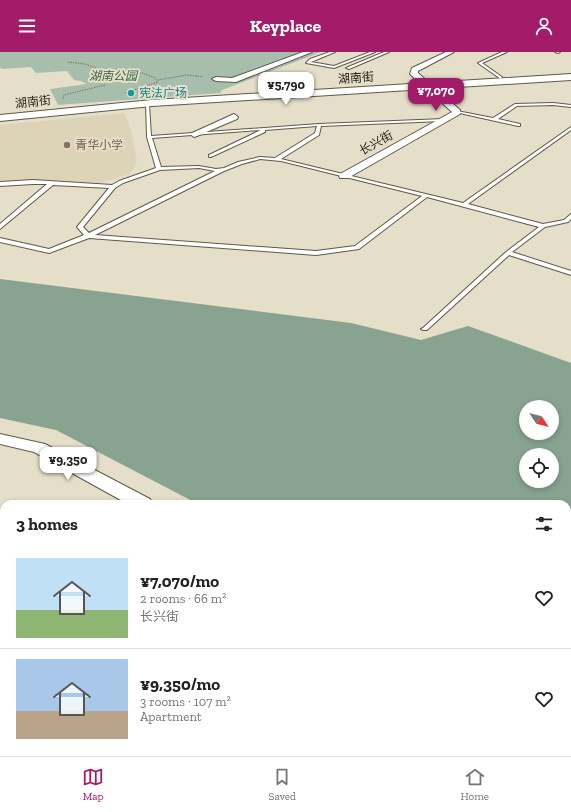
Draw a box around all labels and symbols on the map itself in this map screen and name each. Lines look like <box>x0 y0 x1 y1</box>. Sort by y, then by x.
park label: 湖南公园 <box>89 69 139 83</box>
street label: 湖南街 <box>338 70 374 86</box>
pin: ¥5,790 <box>253 72 319 106</box>
pin: ¥7,070 <box>403 78 469 112</box>
place label: 宪法广场 <box>139 86 187 100</box>
marker: 宪法广场 <box>126 88 136 98</box>
street label: 湖南街 <box>14 93 52 111</box>
street label: 长兴街 <box>357 128 395 158</box>
place label: 青华小学 <box>75 138 123 152</box>
marker: 青华小学 <box>62 140 72 150</box>
north arrow <box>519 400 559 440</box>
pin: ¥9,350 <box>35 447 101 481</box>

